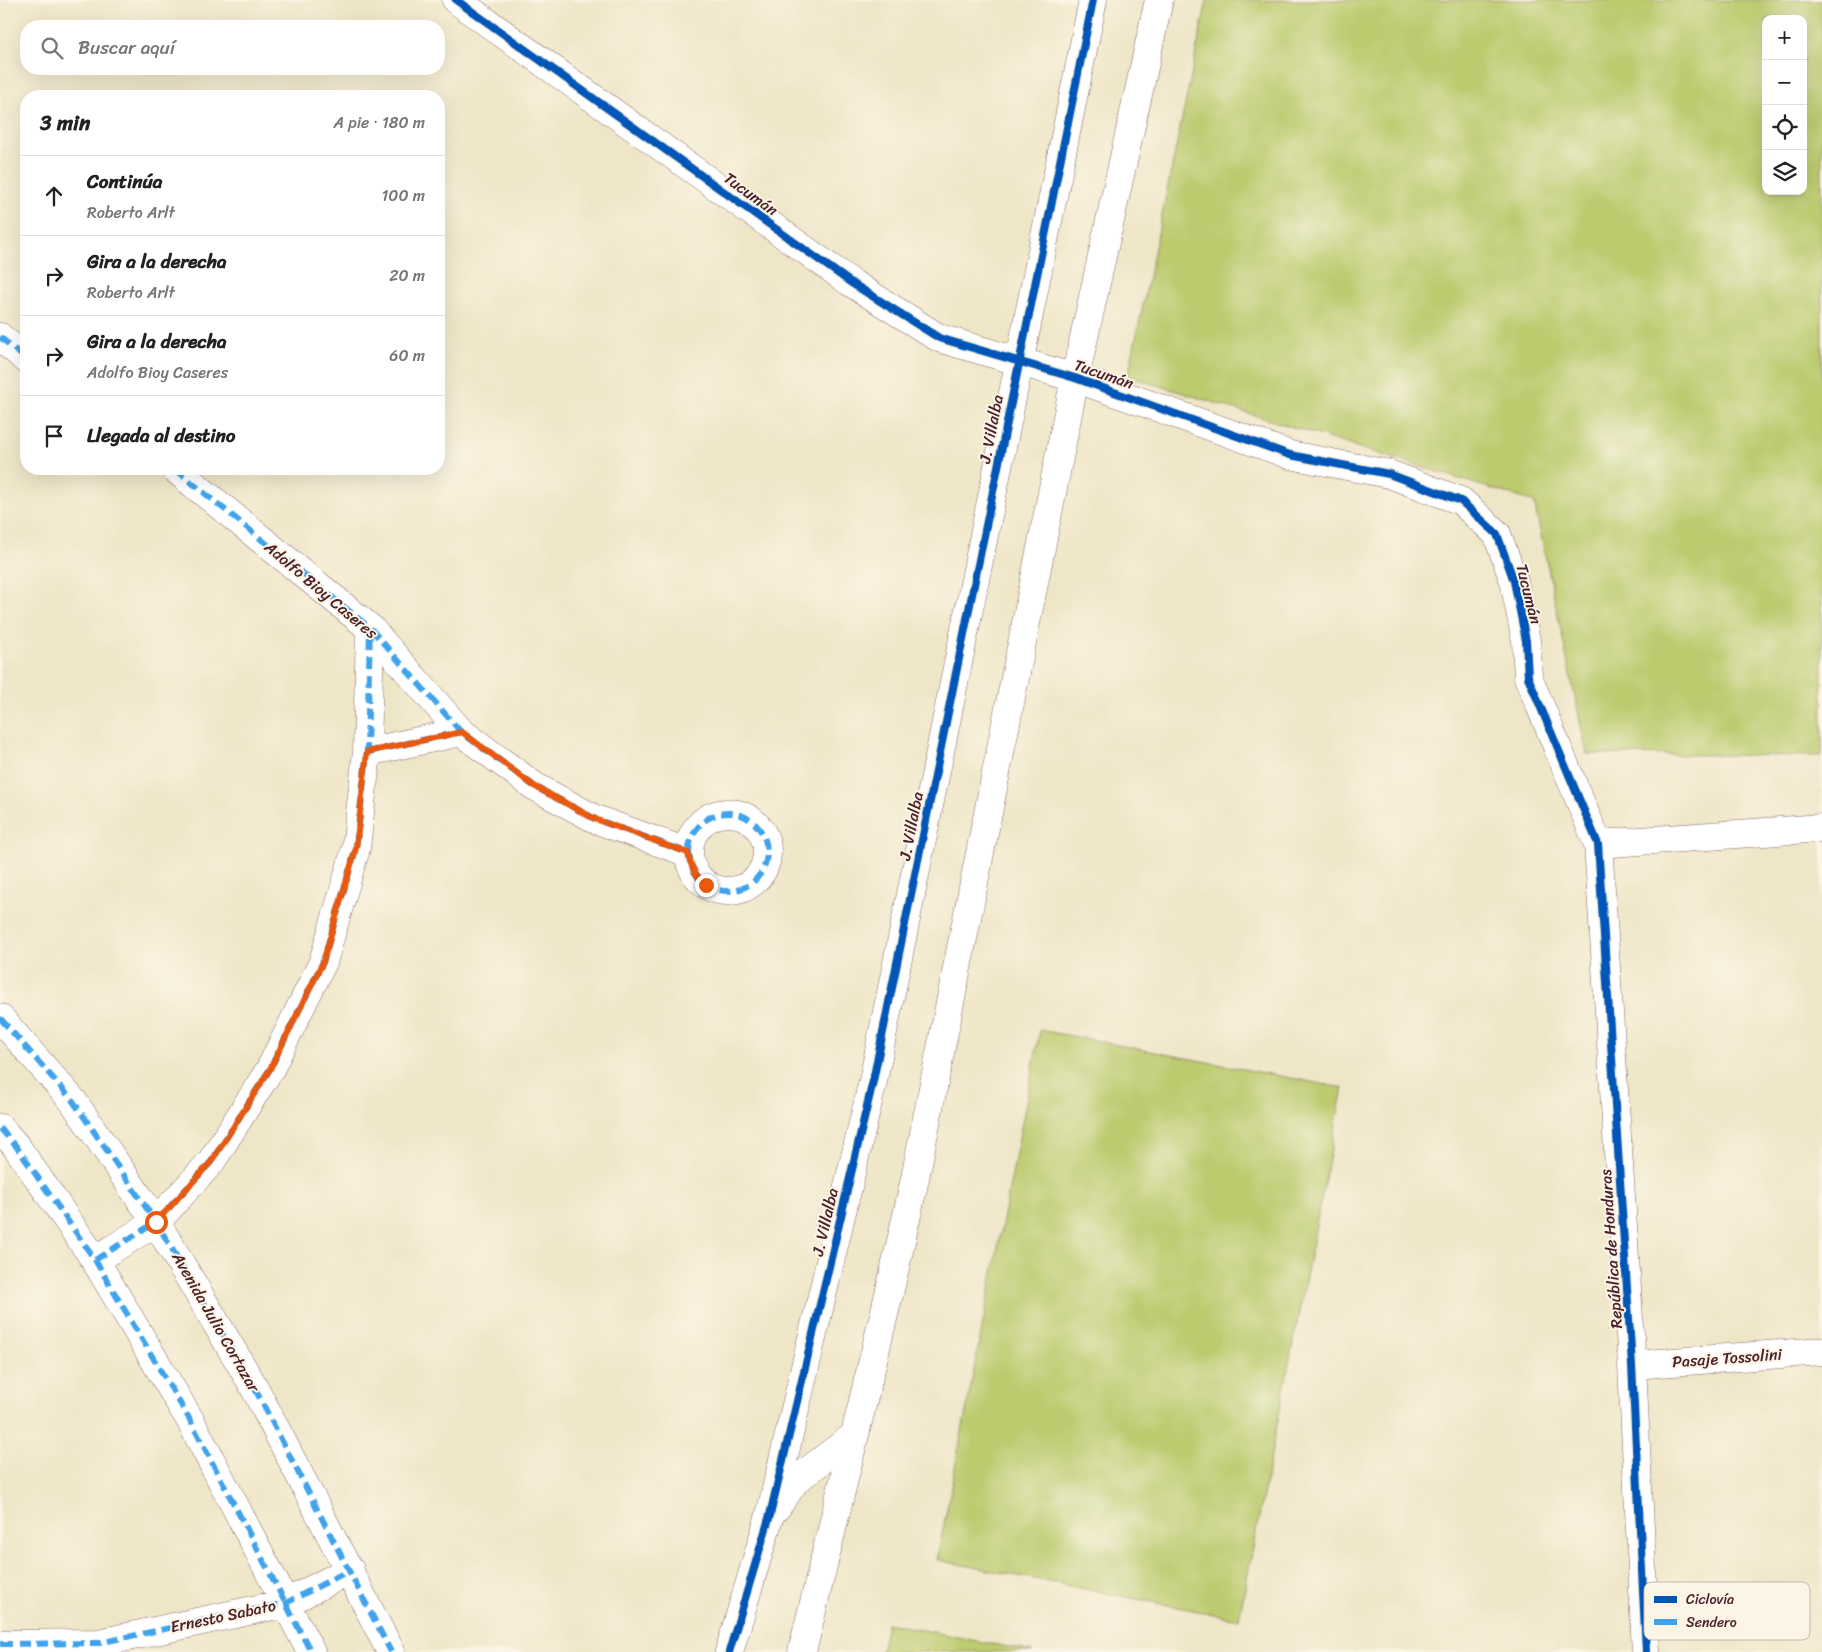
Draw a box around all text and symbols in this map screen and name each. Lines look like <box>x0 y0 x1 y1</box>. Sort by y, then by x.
map controls <box>1762 15 1807 195</box>
button: + <box>1762 15 1807 60</box>
search box <box>20 20 445 75</box>
text: Buscar aquí <box>78 31 175 64</box>
icon: search <box>38 34 66 62</box>
button: − <box>1762 60 1807 105</box>
text: 3 min <box>40 104 90 142</box>
button: locate <box>1762 105 1807 150</box>
text: A pie · 180 m <box>334 108 425 137</box>
button: layers <box>1762 150 1807 195</box>
street label: Tucumán <box>718 164 785 224</box>
text: Continúa <box>87 165 162 198</box>
text: 100 m <box>381 181 425 210</box>
icon: ahead <box>40 182 68 210</box>
text: Roberto Arlt <box>87 198 175 227</box>
text: Gira a la derecha <box>87 245 226 278</box>
text: 20 m <box>389 261 425 290</box>
icon: right <box>40 262 68 290</box>
text: Roberto Arlt <box>87 278 175 307</box>
text: Gira a la derecha <box>87 325 226 358</box>
text: 60 m <box>389 341 425 370</box>
icon: right <box>40 342 68 370</box>
street label: Tucumán <box>1070 350 1138 398</box>
text: Adolfo Bioy Caseres <box>87 358 228 387</box>
street label: J. Villalba <box>970 392 1012 467</box>
text: Llegada al destino <box>87 419 236 452</box>
icon: arrive <box>40 422 68 450</box>
street label: Adolfo Bioy Caseres <box>257 533 385 647</box>
street label: Tucumán <box>1507 561 1551 628</box>
street label: J. Villalba <box>890 789 932 864</box>
route end <box>695 874 718 897</box>
street label: República de Honduras <box>1591 1168 1631 1330</box>
street label: J. Villalba <box>803 1185 847 1260</box>
route start <box>145 1211 168 1234</box>
street label: Avenida Julio Cortazar <box>163 1245 269 1399</box>
street label: Pasaje Tossolini <box>1671 1340 1783 1376</box>
legend <box>1644 1582 1810 1640</box>
text: Ciclovía <box>1686 1587 1734 1612</box>
street label: Ernesto Sabato <box>167 1591 279 1641</box>
text: Sendero <box>1686 1610 1737 1635</box>

